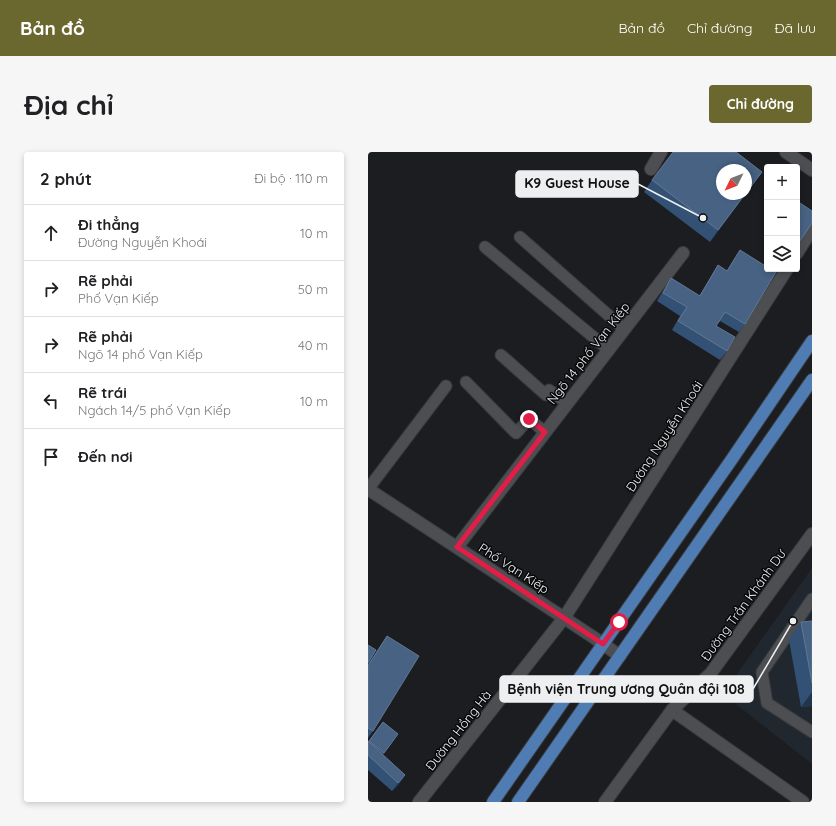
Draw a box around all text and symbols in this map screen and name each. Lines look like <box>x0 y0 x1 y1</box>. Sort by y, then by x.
text: Bản đồ <box>20 16 85 40</box>
text: Bản đồ <box>618 19 665 37</box>
text: Chỉ đường <box>687 19 753 37</box>
text: Đã lưu <box>775 19 816 37</box>
button: Chỉ đường <box>709 85 812 123</box>
text: Địa chỉ <box>24 87 114 122</box>
north arrow <box>716 164 752 200</box>
map controls <box>764 164 800 272</box>
button: + <box>764 164 800 200</box>
text: 2 phút <box>40 168 92 189</box>
text: Đi bộ · 110 m <box>254 170 328 186</box>
callout: K9 Guest House <box>516 171 638 197</box>
text: K9 Guest House <box>524 174 630 192</box>
button: − <box>764 200 800 236</box>
text: Đi thẳng <box>78 215 139 234</box>
icon: ahead <box>40 222 62 244</box>
text: 10 m <box>300 225 328 241</box>
text: Đường Nguyễn Khoái <box>78 234 207 250</box>
button: layers <box>764 236 800 272</box>
text: Rẽ phải <box>78 271 132 290</box>
icon: right <box>40 278 62 300</box>
text: 50 m <box>298 281 328 297</box>
text: Phố Vạn Kiếp <box>78 290 159 306</box>
street label: Ngõ 14 phố Vạn Kiếp <box>543 299 633 407</box>
text: Rẽ phải <box>78 327 132 346</box>
icon: right <box>40 334 62 356</box>
text: 40 m <box>298 337 328 353</box>
text: Ngõ 14 phố Vạn Kiếp <box>78 346 203 362</box>
street label: Đường Nguyễn Khoái <box>622 378 706 494</box>
text: Rẽ trái <box>78 383 127 402</box>
icon: left <box>40 390 62 412</box>
text: 10 m <box>300 393 328 409</box>
text: Ngách 14/5 phố Vạn Kiếp <box>78 402 231 418</box>
route end <box>520 410 538 428</box>
icon: arrive <box>40 446 62 468</box>
text: Đến nơi <box>78 447 133 466</box>
street label: Phố Vạn Kiếp <box>476 539 552 597</box>
street label: Đường Trần Khánh Dư <box>697 546 789 664</box>
route start <box>610 613 628 631</box>
callout: Bệnh viện Trung ương Quân đội 108 <box>500 676 753 702</box>
text: Bệnh viện Trung ương Quân đội 108 <box>507 680 745 698</box>
street label: Đường Hồng Hà <box>422 687 494 773</box>

